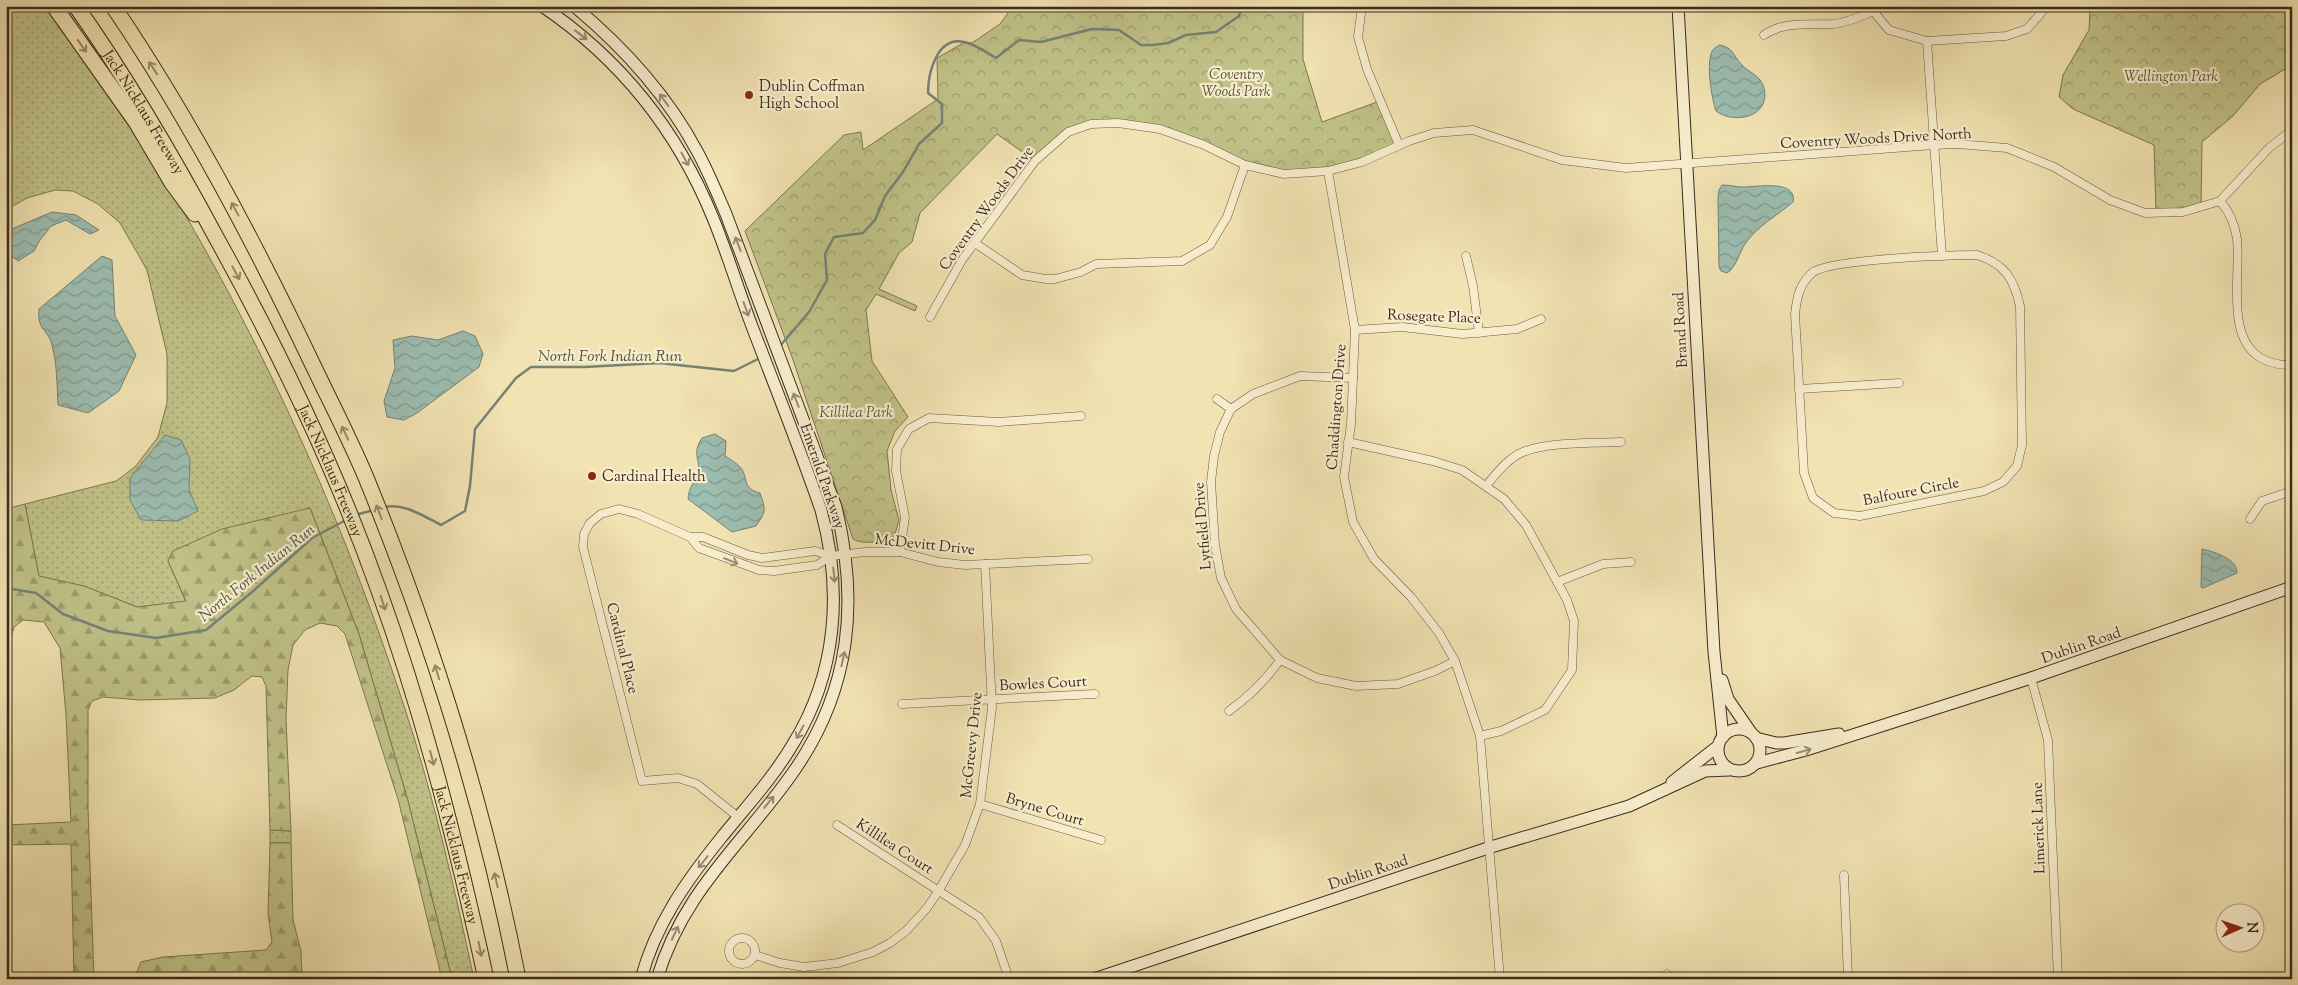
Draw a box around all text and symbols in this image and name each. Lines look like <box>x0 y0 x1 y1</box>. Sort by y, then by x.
one-way arrow <box>574 30 587 41</box>
one-way arrow <box>77 39 87 53</box>
street label: Jack Nicklaus Freeway <box>96 46 189 179</box>
one-way arrow <box>148 62 158 76</box>
park label: Coventry Woods Park <box>1202 65 1271 103</box>
park label: Wellington Park <box>2124 67 2218 88</box>
place label: Dublin Coffman High School <box>759 77 865 115</box>
marker: Dublin Coffman High School <box>743 89 755 101</box>
one-way arrow <box>659 93 669 107</box>
street label: Coventry Woods Drive North <box>1780 124 1973 155</box>
street label: Coventry Woods Drive <box>935 142 1040 275</box>
one-way arrow <box>681 151 690 166</box>
one-way arrow <box>230 201 240 216</box>
one-way arrow <box>732 237 742 252</box>
one-way arrow <box>231 265 241 280</box>
street label: Brand Road <box>1669 291 1694 368</box>
one-way arrow <box>742 301 751 317</box>
street label: Rosegate Place <box>1387 305 1481 330</box>
street label: Chaddington Drive <box>1323 343 1352 471</box>
water label: North Fork Indian Run <box>538 346 683 369</box>
one-way arrow <box>791 393 800 409</box>
street label: Jack Nicklaus Freeway <box>291 401 367 541</box>
park label: Killilea Park <box>819 403 893 424</box>
street label: Emerald Parkway <box>794 421 850 533</box>
one-way arrow <box>339 426 349 441</box>
place label: Cardinal Health <box>602 467 706 488</box>
marker: Cardinal Health <box>586 470 598 482</box>
street label: Balfoure Circle <box>1861 473 1961 512</box>
street label: Lytfield Drive <box>1189 481 1218 571</box>
one-way arrow <box>374 505 383 520</box>
water label: North Fork Indian Run <box>194 519 321 628</box>
street label: McDevitt Drive <box>874 530 976 561</box>
one-way arrow <box>723 556 738 566</box>
one-way arrow <box>829 567 838 583</box>
one-way arrow <box>379 594 388 610</box>
street label: Cardinal Place <box>600 601 643 696</box>
street label: Dublin Road <box>2039 623 2125 670</box>
one-way arrow <box>838 651 848 667</box>
one-way arrow <box>432 665 442 681</box>
street label: Bowles Court <box>999 672 1087 697</box>
street label: McGreevy Drive <box>956 691 989 799</box>
one-way arrow <box>795 724 804 739</box>
one-way arrow <box>1795 746 1811 755</box>
one-way arrow <box>428 749 437 765</box>
street label: Limerick Lane <box>2027 782 2052 874</box>
street label: Jack Nicklaus Freeway <box>428 783 483 927</box>
street label: Bryne Court <box>1003 789 1086 832</box>
one-way arrow <box>764 796 775 809</box>
street label: Killilea Court <box>851 814 937 880</box>
street label: Dublin Road <box>1326 850 1412 896</box>
one-way arrow <box>697 855 708 868</box>
one-way arrow <box>491 872 500 888</box>
north arrow <box>2216 902 2266 952</box>
text: N <box>2241 922 2261 934</box>
one-way arrow <box>670 926 680 941</box>
one-way arrow <box>475 941 485 957</box>

